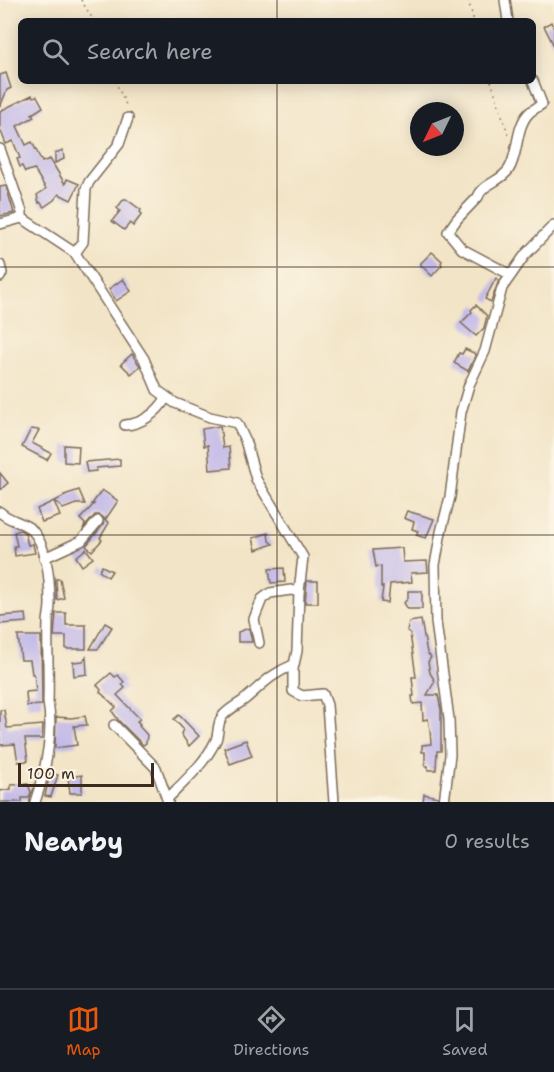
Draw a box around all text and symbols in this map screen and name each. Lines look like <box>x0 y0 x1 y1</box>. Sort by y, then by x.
search box <box>18 18 536 84</box>
icon: search <box>39 35 72 68</box>
text: Search here <box>87 37 213 66</box>
north arrow <box>410 102 464 156</box>
scale bar <box>18 760 154 788</box>
text: 100 m <box>27 763 75 784</box>
text: Nearby <box>24 824 123 859</box>
text: 0 results <box>444 828 530 854</box>
tab: Map <box>66 1003 101 1060</box>
tab: Directions <box>233 1003 310 1060</box>
tab: Saved <box>442 1003 488 1060</box>

